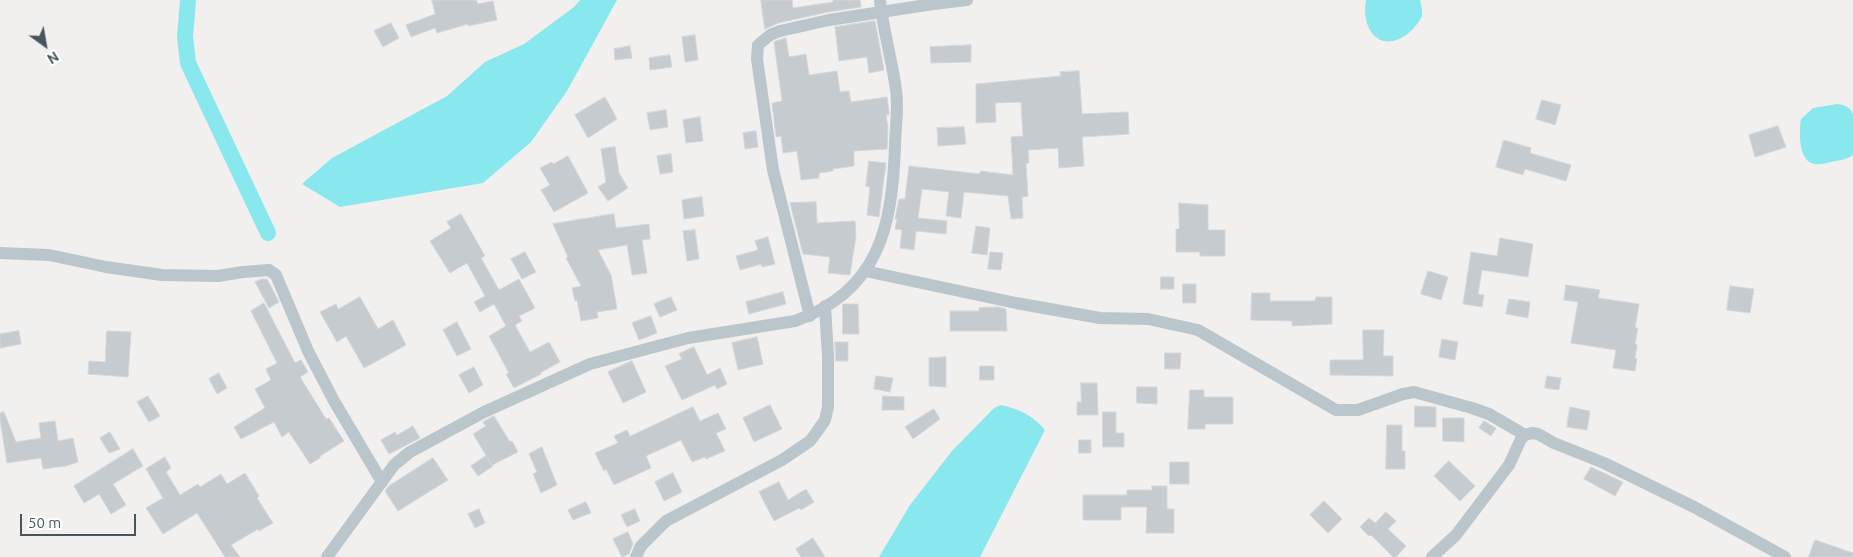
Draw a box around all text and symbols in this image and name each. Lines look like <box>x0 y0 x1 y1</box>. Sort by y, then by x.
north arrow <box>20 20 70 70</box>
text: N <box>44 48 62 67</box>
scale bar <box>22 504 139 536</box>
text: 50 m <box>28 514 61 531</box>

